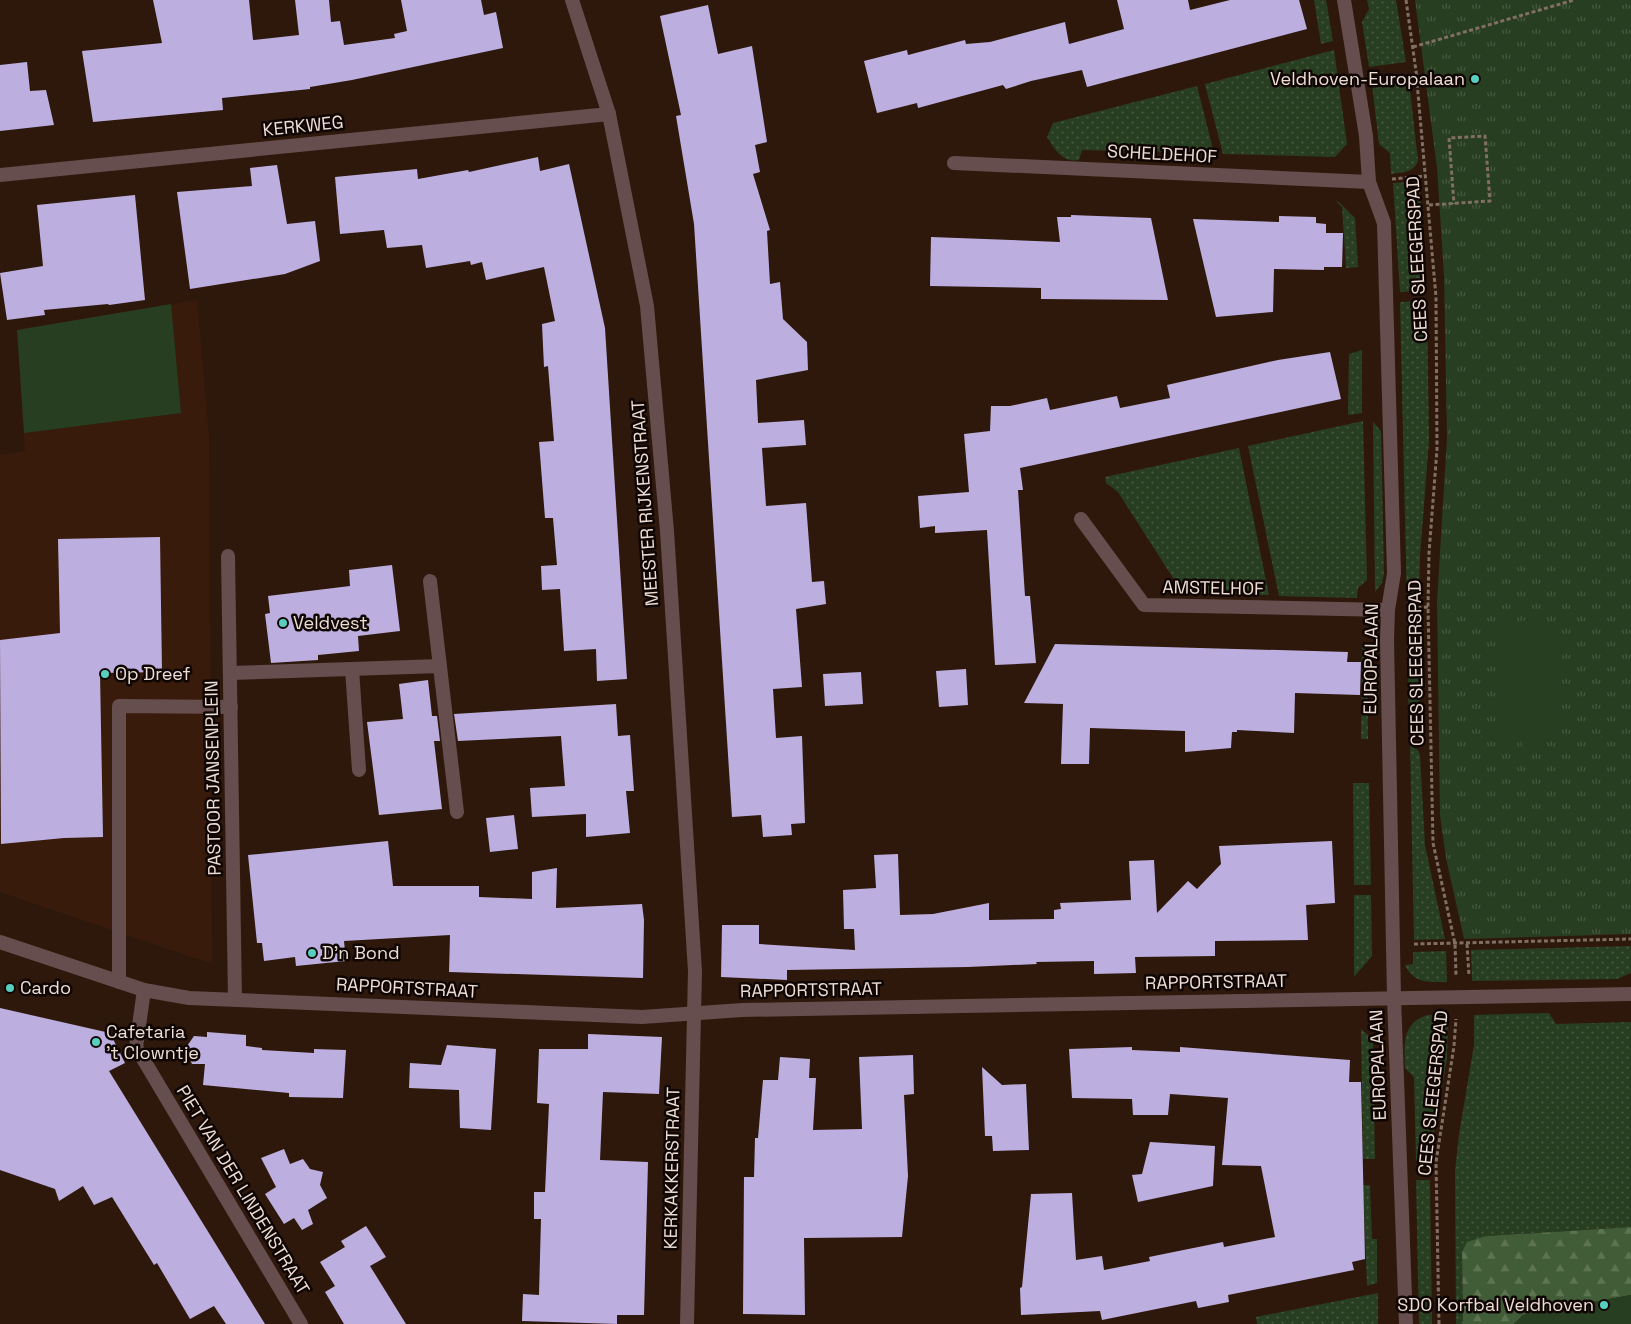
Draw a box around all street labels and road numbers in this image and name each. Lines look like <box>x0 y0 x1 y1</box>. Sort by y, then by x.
street label: KERKWEG <box>261 110 345 141</box>
street label: SCHELDEHOF <box>1106 139 1218 168</box>
street label: CEES SLEEGERSPAD <box>1401 175 1432 343</box>
street label: MEESTER RIJKENSTRAAT <box>626 399 663 607</box>
street label: AMSTELHOF <box>1162 575 1264 600</box>
street label: CEES SLEEGERSPAD <box>1403 580 1428 746</box>
street label: EUROPALAAN <box>1358 603 1383 715</box>
street label: PASTOOR JANSENPLEIN <box>199 680 226 876</box>
street label: RAPPORTSTRAAT <box>1145 969 1288 994</box>
street label: RAPPORTSTRAAT <box>335 972 479 1003</box>
street label: RAPPORTSTRAAT <box>740 977 883 1002</box>
street label: EUROPALAAN <box>1364 1009 1391 1121</box>
street label: CEES SLEEGERSPAD <box>1412 1009 1453 1177</box>
street label: PIET VAN DER LINDENSTRAAT <box>172 1081 315 1299</box>
street label: KERKAKKERSTRAAT <box>659 1086 684 1249</box>

